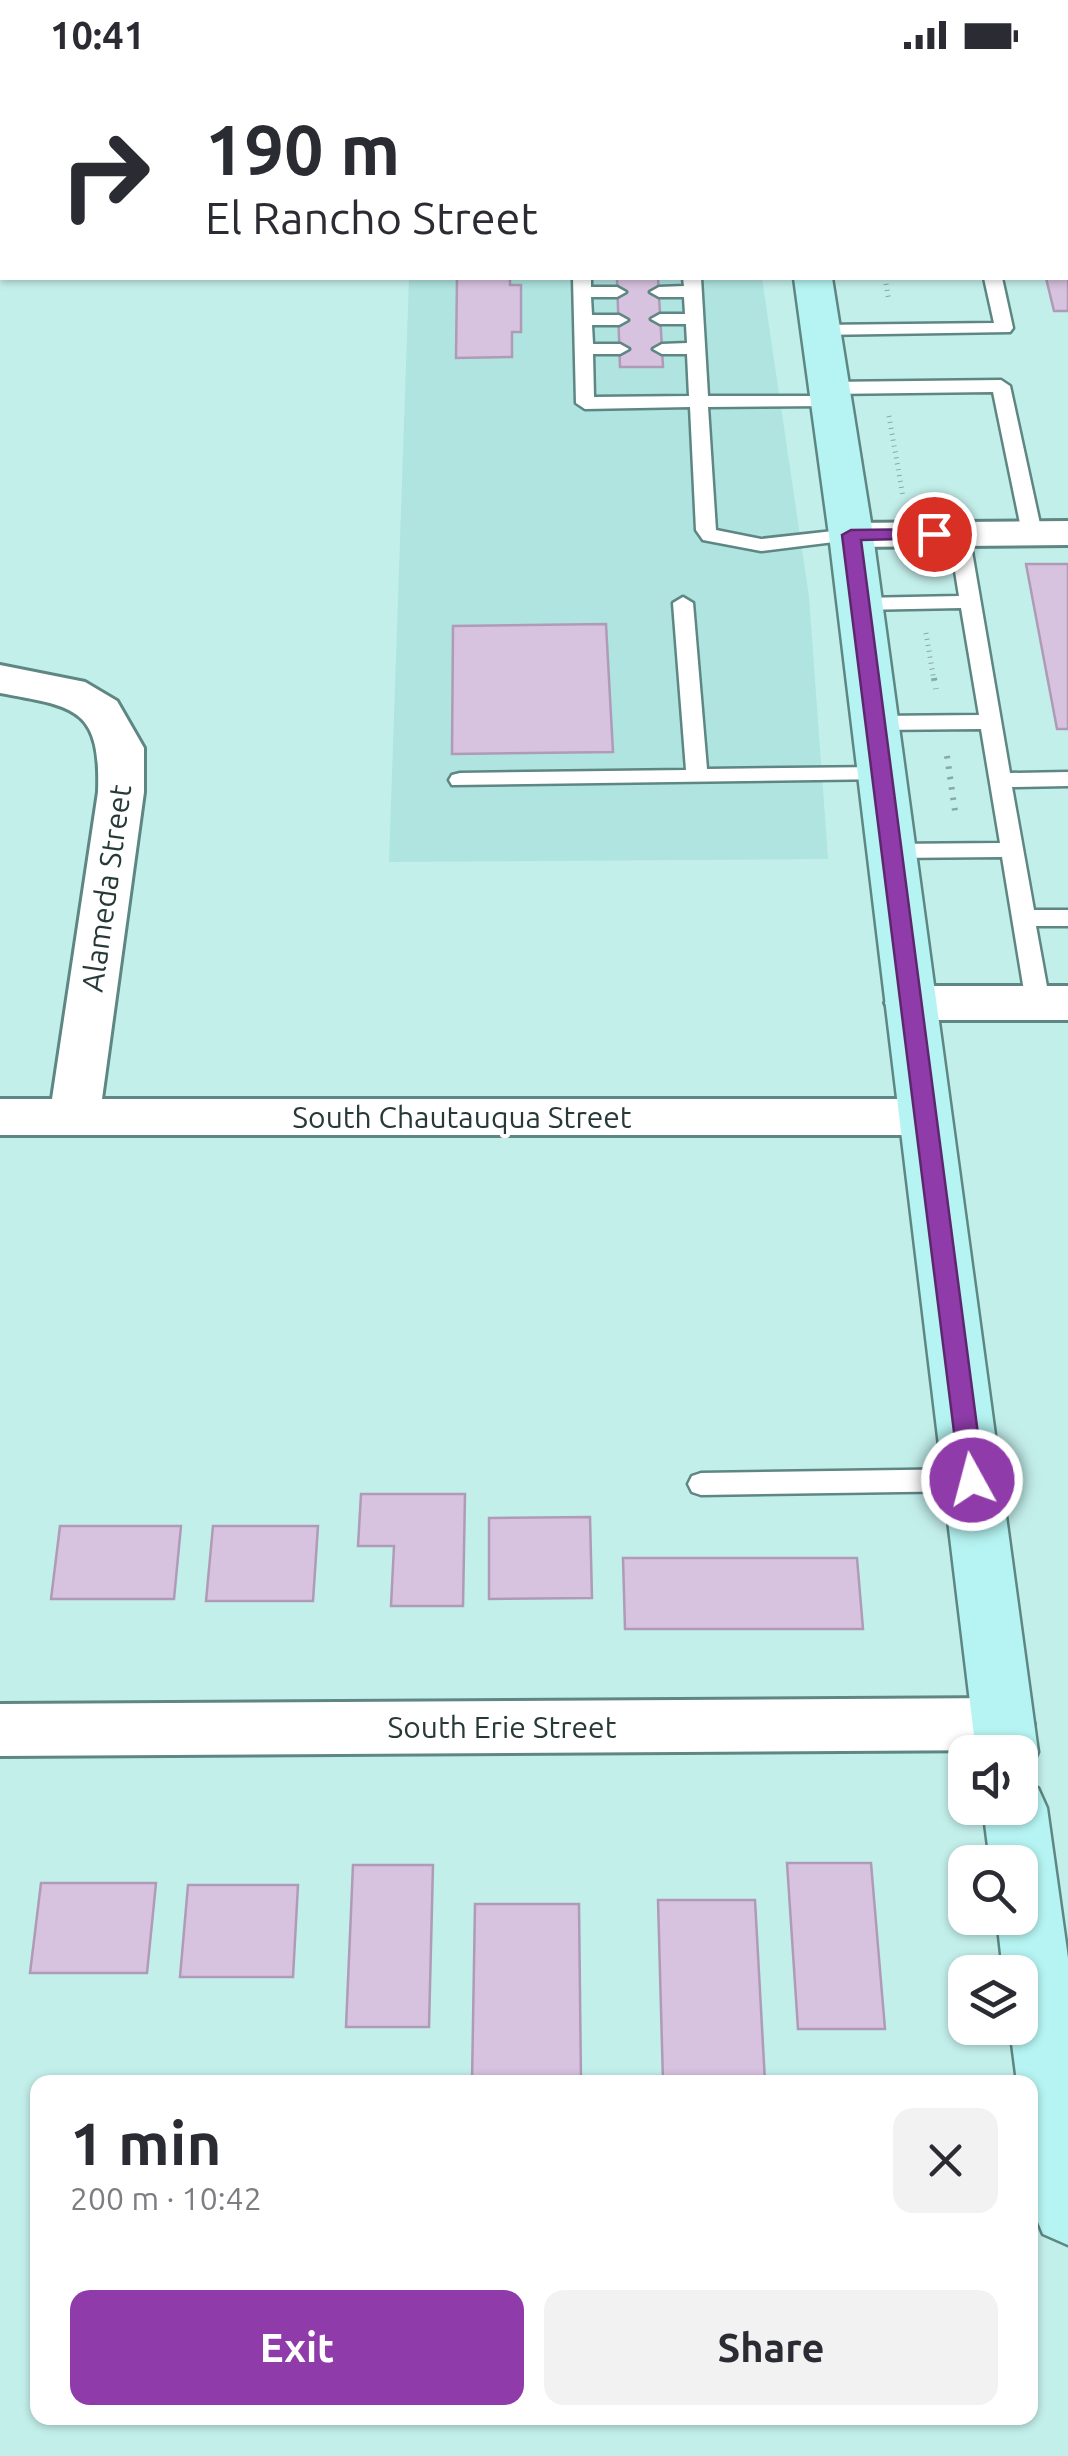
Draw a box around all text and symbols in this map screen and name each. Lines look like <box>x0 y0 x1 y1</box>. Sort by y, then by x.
text: 10:41 <box>50 14 145 56</box>
icon: right <box>40 110 170 240</box>
text: 190 m <box>205 110 400 188</box>
text: El Rancho Street <box>205 192 538 243</box>
pin <box>892 492 977 577</box>
icon: arrive <box>907 507 962 562</box>
street label: Alameda Street <box>75 782 137 994</box>
street label: South Chautauqua Street <box>292 1100 632 1134</box>
position arrow <box>920 1428 1024 1532</box>
street label: South Erie Street <box>388 1710 617 1744</box>
map controls <box>948 1735 1038 2045</box>
button: sound <box>948 1735 1038 1825</box>
button: search <box>948 1845 1038 1935</box>
button: layers <box>948 1955 1038 2045</box>
button: close <box>893 2108 998 2213</box>
text: 1 min <box>70 2109 222 2176</box>
text: 200 m · 10:42 <box>70 2180 262 2216</box>
button: Exit <box>70 2290 524 2405</box>
button: Share <box>544 2290 998 2405</box>

